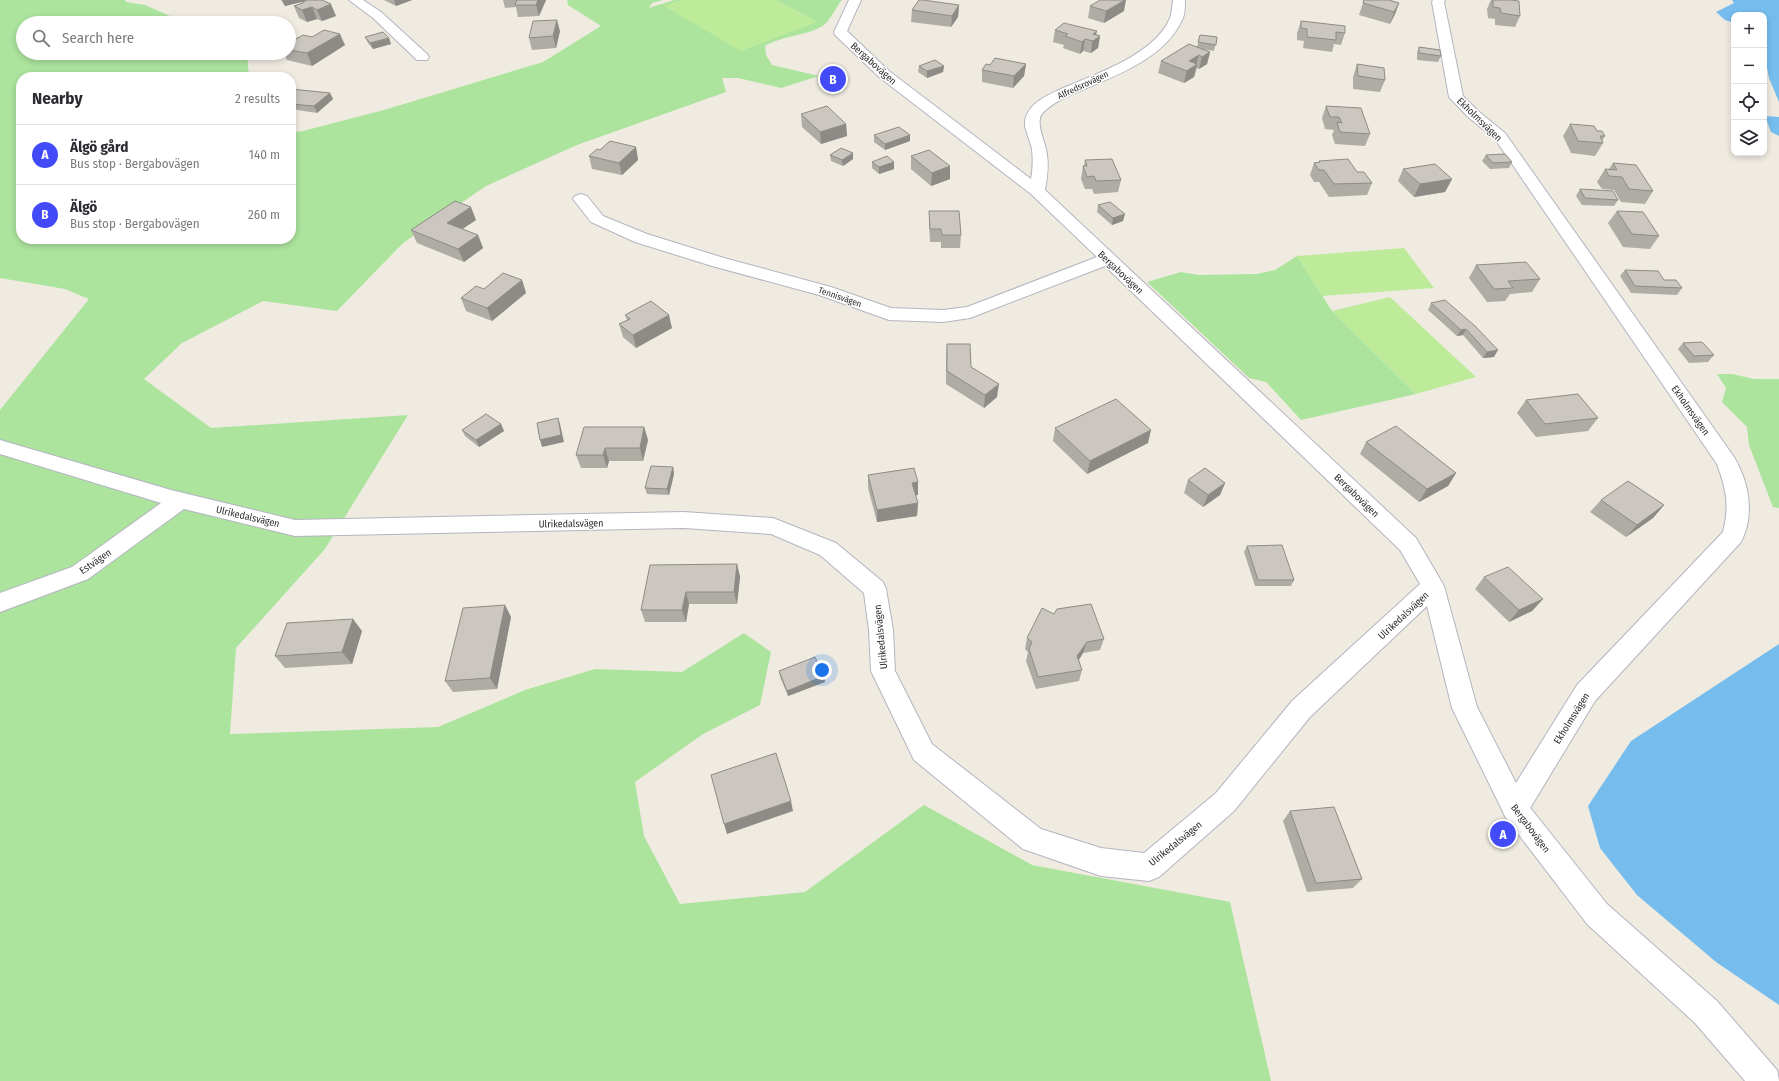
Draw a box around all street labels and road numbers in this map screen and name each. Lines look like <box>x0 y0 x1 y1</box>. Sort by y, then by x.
street label: Bergabovägen <box>848 40 899 87</box>
street label: Alfredsrovägen <box>1056 69 1110 101</box>
street label: Ekholmsvägen <box>1454 95 1504 144</box>
street label: Bergabovägen <box>1095 249 1145 297</box>
street label: Tennisvägen <box>817 285 863 309</box>
street label: Ekholmsvägen <box>1669 383 1712 438</box>
street label: Bergabovägen <box>1331 471 1381 520</box>
street label: Ulrikedalsvägen <box>215 504 281 530</box>
street label: Ulrikedalsvägen <box>538 517 604 531</box>
street label: Estvägen <box>77 547 114 577</box>
street label: Ulrikedalsvägen <box>1376 589 1431 642</box>
street label: Ulrikedalsvägen <box>872 604 890 670</box>
street label: Ekholmsvägen <box>1551 691 1592 746</box>
street label: Bergabovägen <box>1508 802 1552 855</box>
street label: Ulrikedalsvägen <box>1147 819 1205 869</box>

